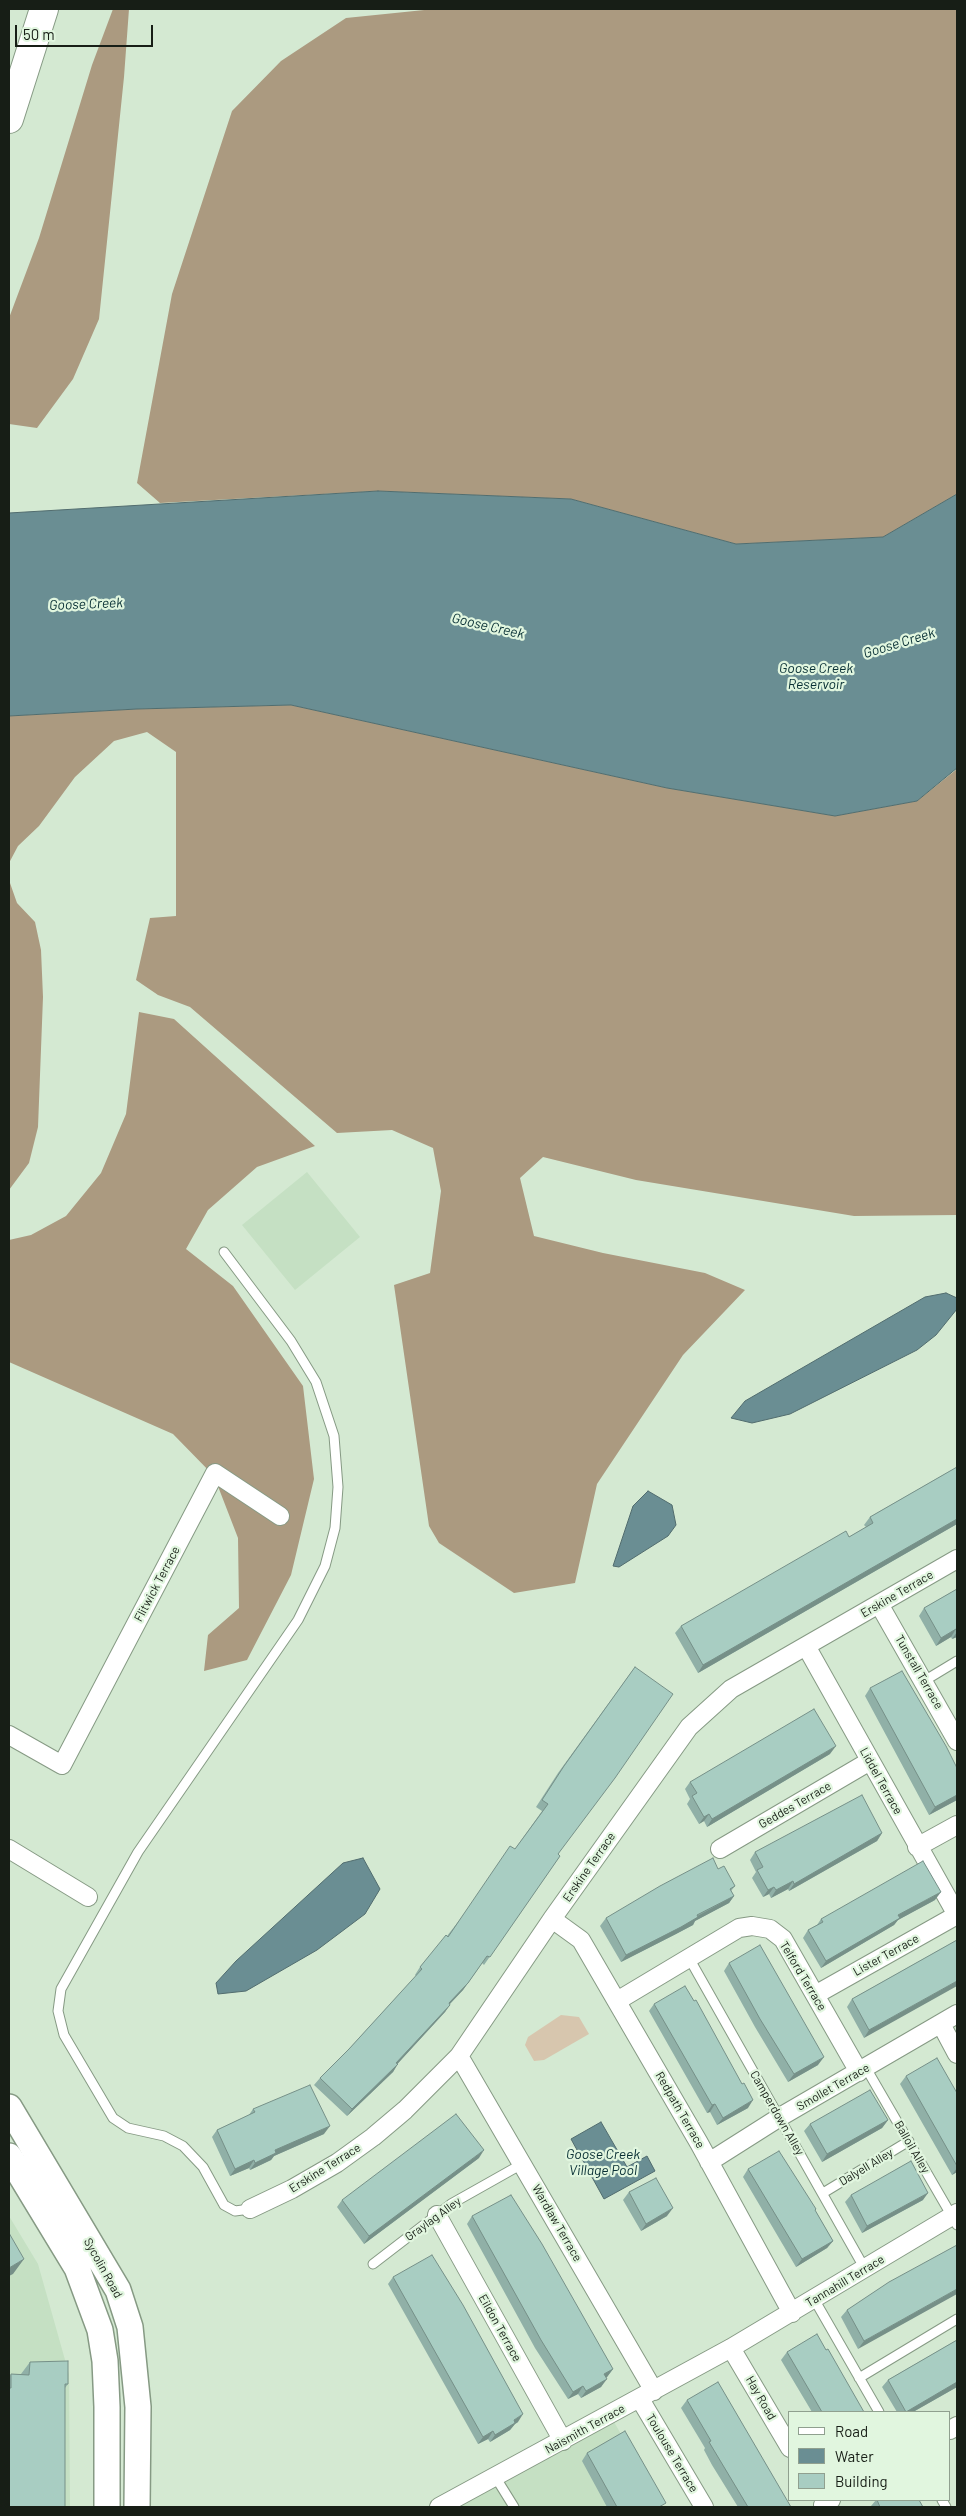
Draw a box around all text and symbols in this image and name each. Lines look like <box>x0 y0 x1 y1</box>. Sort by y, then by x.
scale bar <box>18 15 155 47</box>
text: 50 m <box>23 25 55 43</box>
water label: Goose Creek <box>49 594 123 614</box>
water label: Goose Creek <box>450 609 526 643</box>
water label: Goose Creek <box>861 624 937 662</box>
water label: Goose Creek Reservoir <box>779 660 853 692</box>
street label: Flitwick Terrace <box>131 1544 183 1624</box>
street label: Erskine Terrace <box>858 1567 936 1621</box>
street label: Tunstall Terrace <box>892 1632 946 1712</box>
street label: Liddel Terrace <box>857 1745 905 1817</box>
street label: Geddes Terrace <box>756 1778 834 1832</box>
street label: Erskine Terrace <box>560 1830 618 1904</box>
street label: Lister Terrace <box>851 1931 921 1979</box>
street label: Telford Terrace <box>777 1939 829 2013</box>
street label: Smollet Terrace <box>794 2060 872 2114</box>
street label: Camperdown Alley <box>747 2068 807 2158</box>
street label: Redpath Terrace <box>652 2069 708 2151</box>
street label: Balloil Alley <box>891 2118 933 2176</box>
street label: Erskine Terrace <box>287 2140 363 2196</box>
street label: Dalyell Alley <box>836 2145 896 2189</box>
water label: Goose Creek Village Pool <box>566 2146 640 2178</box>
street label: Wardlaw Terrace <box>529 2182 585 2264</box>
street label: Graylag Alley <box>402 2194 464 2244</box>
street label: Sycolin Road <box>81 2236 125 2300</box>
street label: Tannahill Terrace <box>803 2252 887 2310</box>
street label: Eildon Terrace <box>476 2292 524 2364</box>
street label: Hay Road <box>743 2373 779 2423</box>
street label: Naismith Terrace <box>543 2401 627 2457</box>
street label: Toulouse Terrace <box>643 2411 701 2495</box>
legend <box>788 2411 951 2501</box>
text: Road <box>835 2422 868 2440</box>
text: Water <box>835 2447 874 2465</box>
text: Building <box>835 2472 888 2490</box>

